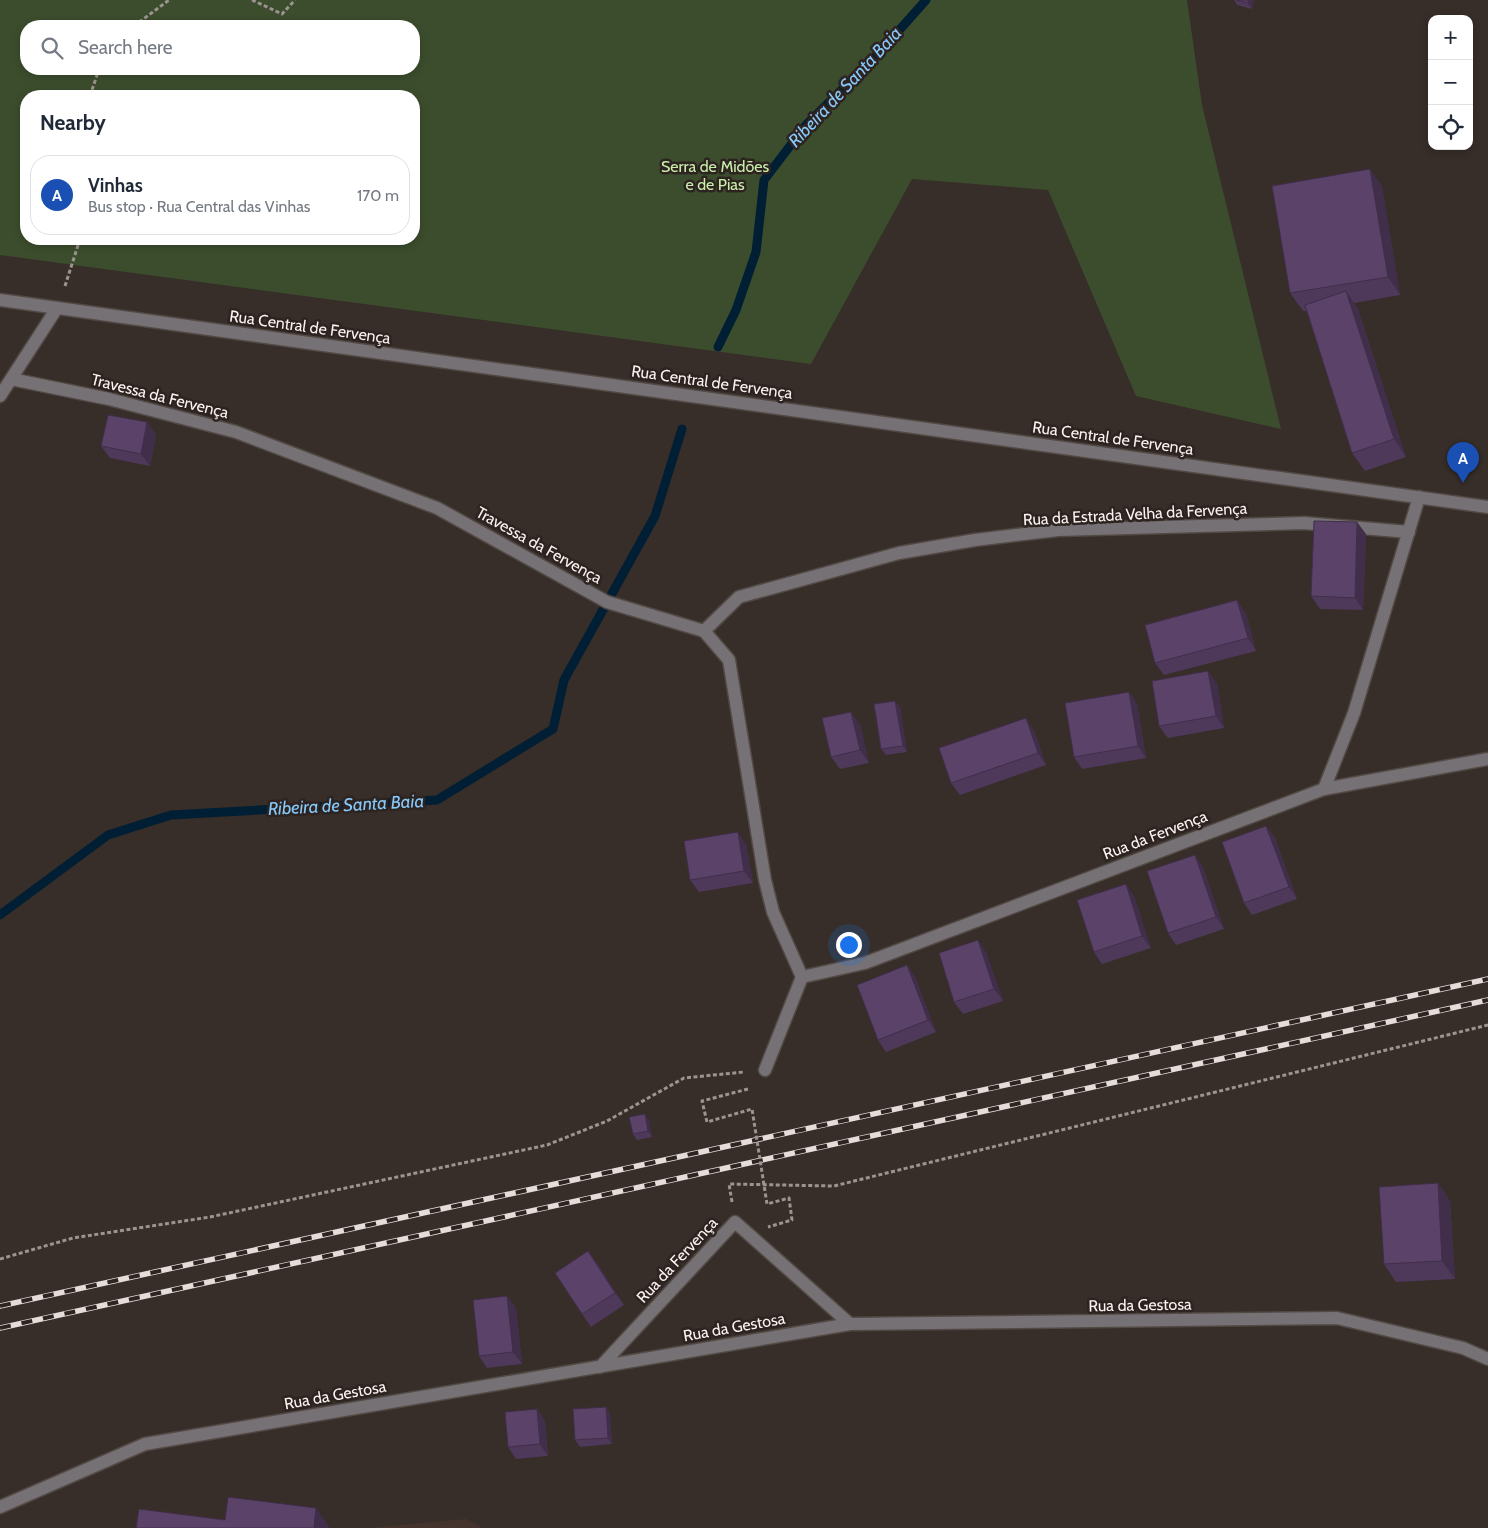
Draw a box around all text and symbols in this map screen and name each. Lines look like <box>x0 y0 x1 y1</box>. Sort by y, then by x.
map controls <box>1428 15 1473 150</box>
button: + <box>1428 15 1473 60</box>
search box <box>20 20 420 75</box>
water label: Ribeira de Santa Baia <box>784 22 906 152</box>
icon: search <box>38 34 66 62</box>
text: Search here <box>78 36 172 59</box>
button: − <box>1428 60 1473 105</box>
button: locate <box>1428 105 1473 150</box>
text: Nearby <box>40 110 106 135</box>
park label: Serra de Midões e de Pias <box>661 157 769 194</box>
text: Vinhas <box>88 174 143 197</box>
text: A <box>52 186 62 205</box>
text: 170 m <box>357 186 399 205</box>
text: Bus stop · Rua Central das Vinhas <box>88 197 310 216</box>
street label: Rua Central de Fervença <box>228 306 392 348</box>
street label: Rua Central de Fervença <box>630 361 794 403</box>
street label: Travessa da Fervença <box>89 370 231 422</box>
street label: Rua Central de Fervença <box>1031 417 1195 459</box>
pin: A <box>1447 442 1479 483</box>
street label: Rua da Estrada Velha da Fervença <box>1022 499 1248 529</box>
street label: Travessa da Fervença <box>473 503 605 588</box>
water label: Ribeira de Santa Baia <box>267 790 425 820</box>
street label: Rua da Fervença <box>1100 806 1210 864</box>
your location <box>836 932 862 958</box>
street label: Rua da Fervença <box>633 1213 722 1307</box>
street label: Rua da Gestosa <box>1088 1295 1192 1315</box>
street label: Rua da Gestosa <box>682 1309 787 1345</box>
street label: Rua da Gestosa <box>283 1377 388 1413</box>

